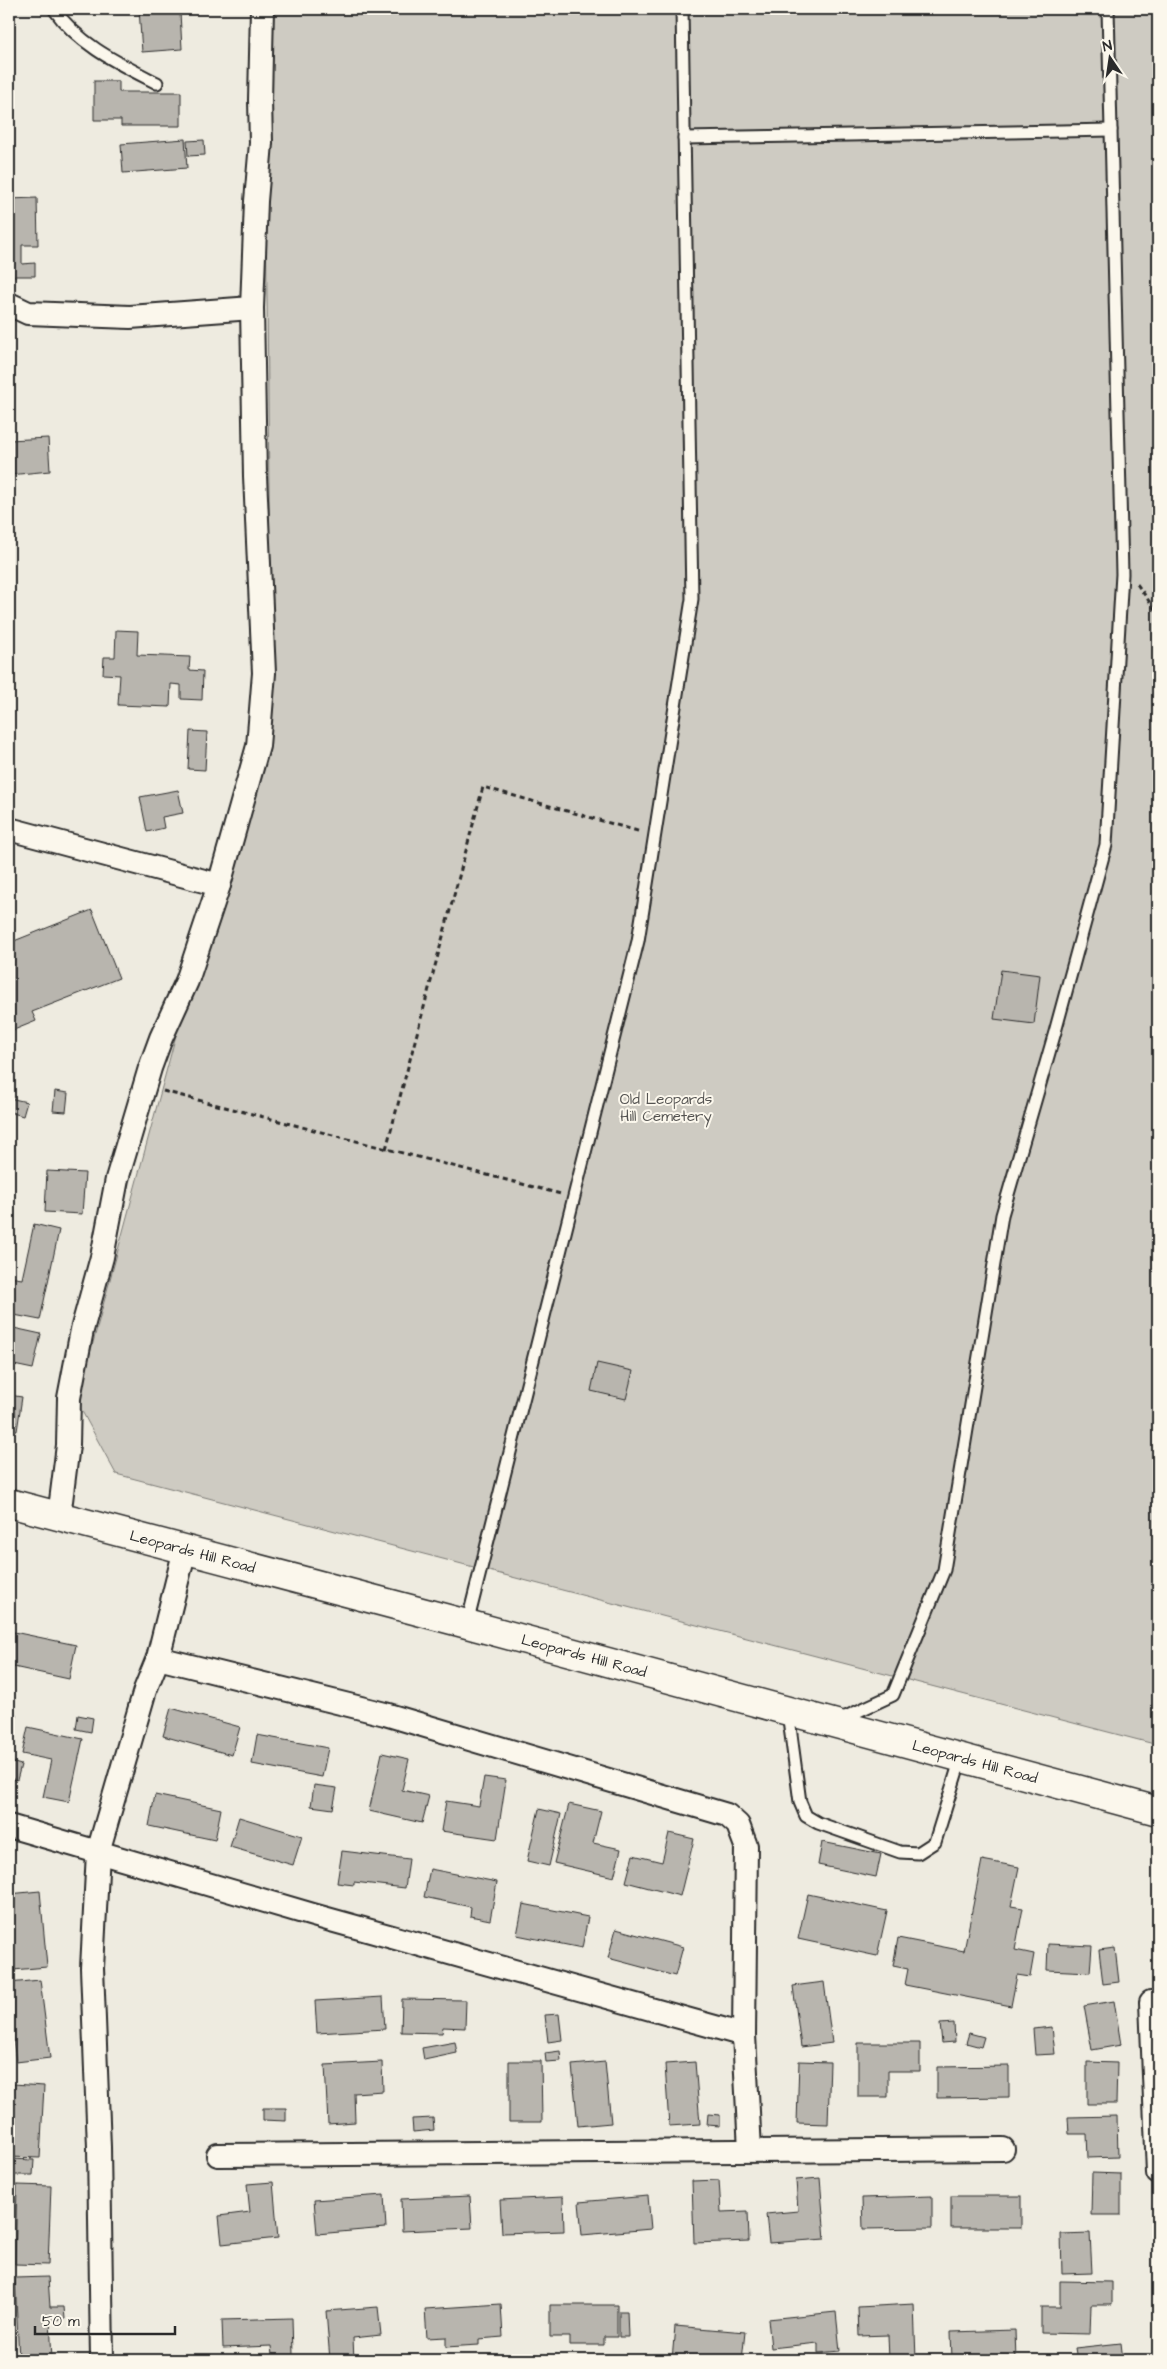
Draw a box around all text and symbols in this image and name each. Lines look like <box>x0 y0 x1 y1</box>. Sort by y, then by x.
north arrow <box>1084 32 1134 82</box>
text: N <box>1101 36 1114 57</box>
park label: Old Leopards Hill Cemetery <box>620 1089 713 1128</box>
street label: Leopards Hill Road <box>127 1525 258 1579</box>
street label: Leopards Hill Road <box>519 1629 649 1683</box>
street label: Leopards Hill Road <box>910 1735 1040 1789</box>
scale bar <box>35 2304 175 2336</box>
text: 50 m <box>42 2311 80 2332</box>

